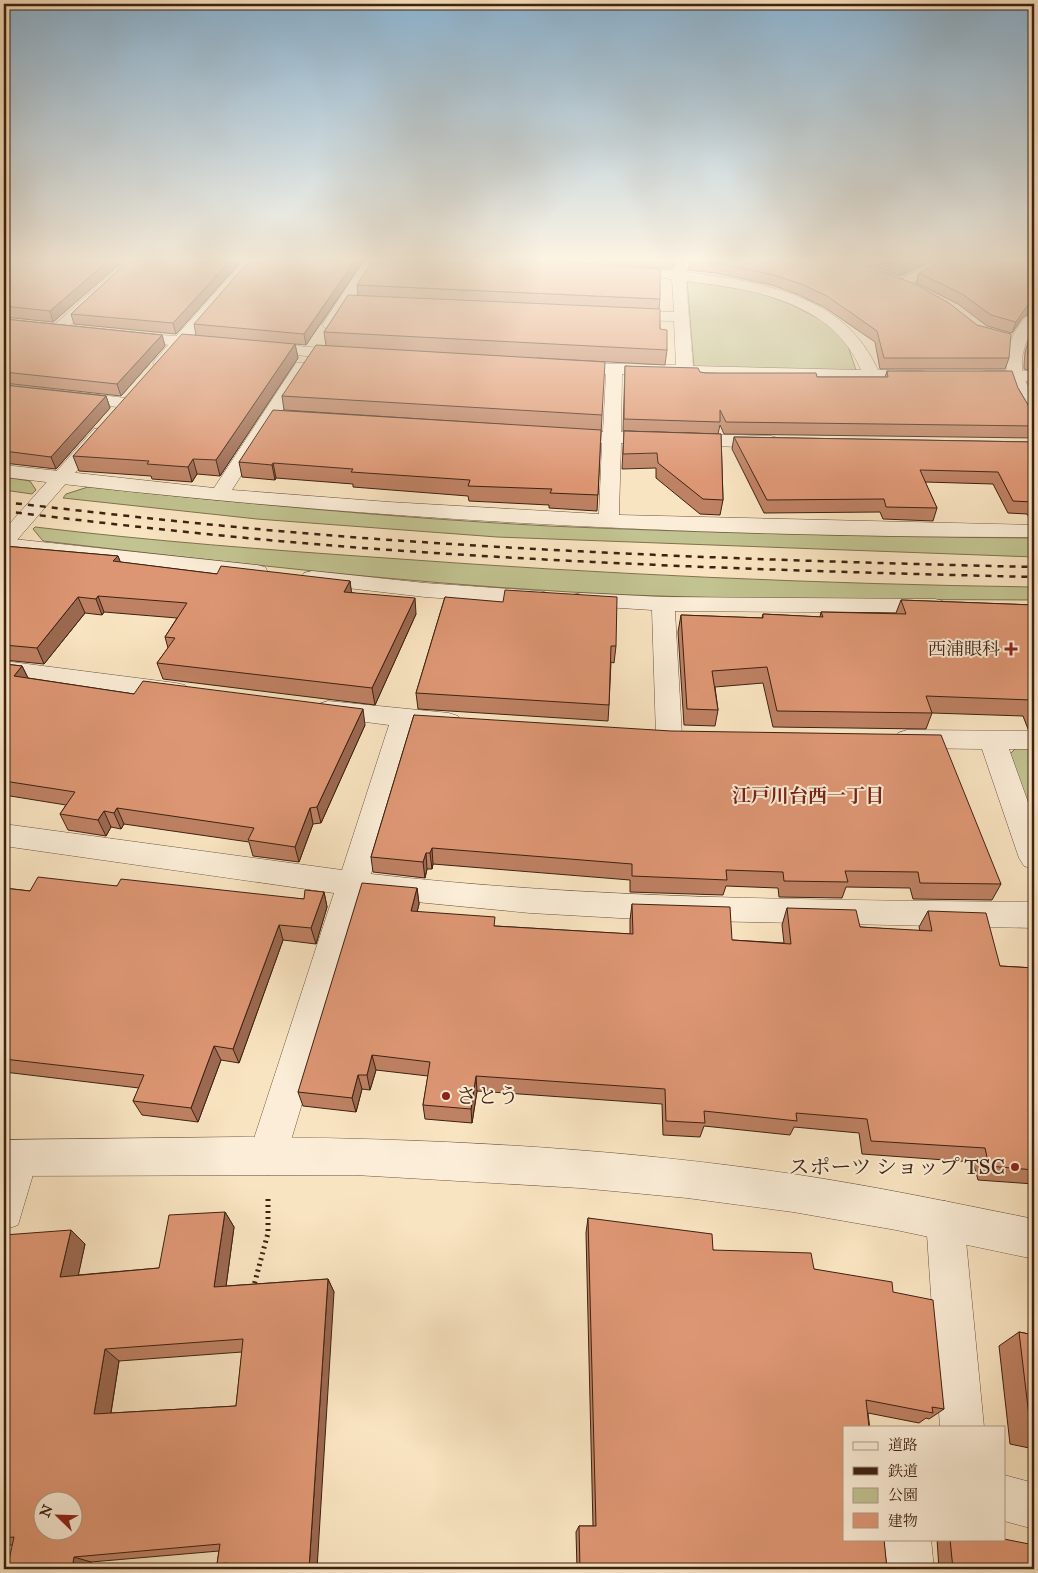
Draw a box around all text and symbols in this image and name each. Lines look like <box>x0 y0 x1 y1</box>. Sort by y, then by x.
place label: 西浦眼科 <box>928 638 1000 660</box>
marker: 西浦眼科 <box>1004 642 1018 656</box>
district label: 江戸川台西一丁目 <box>732 784 884 807</box>
place label: さとう <box>456 1083 519 1109</box>
marker: さとう <box>440 1090 452 1102</box>
place label: スポーツ ショップ TSC <box>788 1154 1005 1180</box>
marker: スポーツ ショップ TSC <box>1009 1161 1021 1173</box>
legend <box>843 1426 1006 1540</box>
text: 道路 <box>888 1436 918 1454</box>
text: 鉄道 <box>888 1462 918 1480</box>
text: 公園 <box>888 1486 918 1504</box>
north arrow <box>32 1490 82 1540</box>
text: N <box>36 1502 57 1520</box>
text: 建物 <box>888 1512 918 1530</box>

